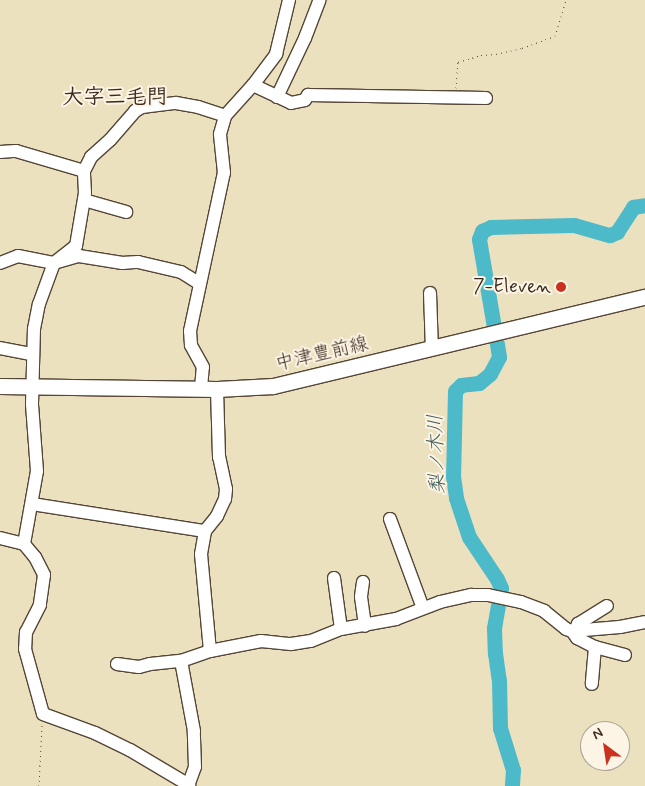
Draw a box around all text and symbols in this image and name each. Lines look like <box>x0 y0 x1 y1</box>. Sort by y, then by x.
district label: 大字三毛門 <box>63 84 167 110</box>
place label: 7-Eleven <box>473 276 551 298</box>
marker: 7-Eleven <box>555 281 567 293</box>
street label: 中津豊前線 <box>273 332 371 376</box>
water label: 梨ノ木川 <box>424 414 450 494</box>
north arrow <box>580 721 630 771</box>
text: N <box>589 724 606 744</box>

